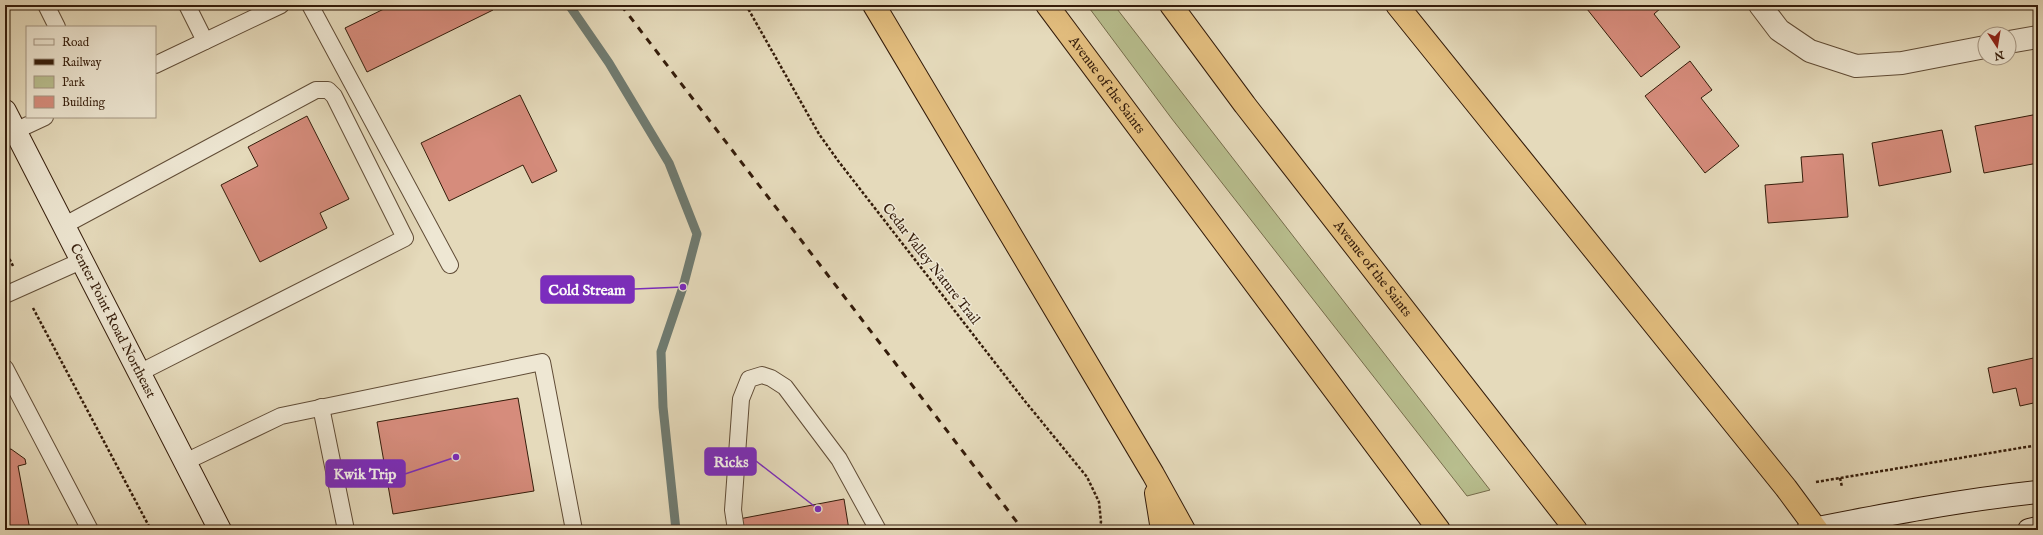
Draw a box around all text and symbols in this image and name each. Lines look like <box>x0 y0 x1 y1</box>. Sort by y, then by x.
legend <box>26 26 156 118</box>
north arrow <box>1977 26 2017 66</box>
street label: Avenue of the Saints <box>1064 32 1149 138</box>
text: Road <box>62 35 90 50</box>
text: N <box>1992 47 2006 63</box>
text: Railway <box>62 55 101 70</box>
text: Park <box>62 75 85 90</box>
text: Building <box>62 95 106 110</box>
street label: Cedar Valley Nature Trail <box>878 200 984 328</box>
street label: Avenue of the Saints <box>1329 216 1416 321</box>
street label: Center Point Road Northeast <box>66 241 160 401</box>
callout: Cold Stream <box>541 276 634 303</box>
text: Cold Stream <box>548 281 626 300</box>
callout: Ricks <box>705 448 756 475</box>
text: Ricks <box>713 453 749 472</box>
callout: Kwik Trip <box>326 460 405 487</box>
text: Kwik Trip <box>333 465 397 484</box>

